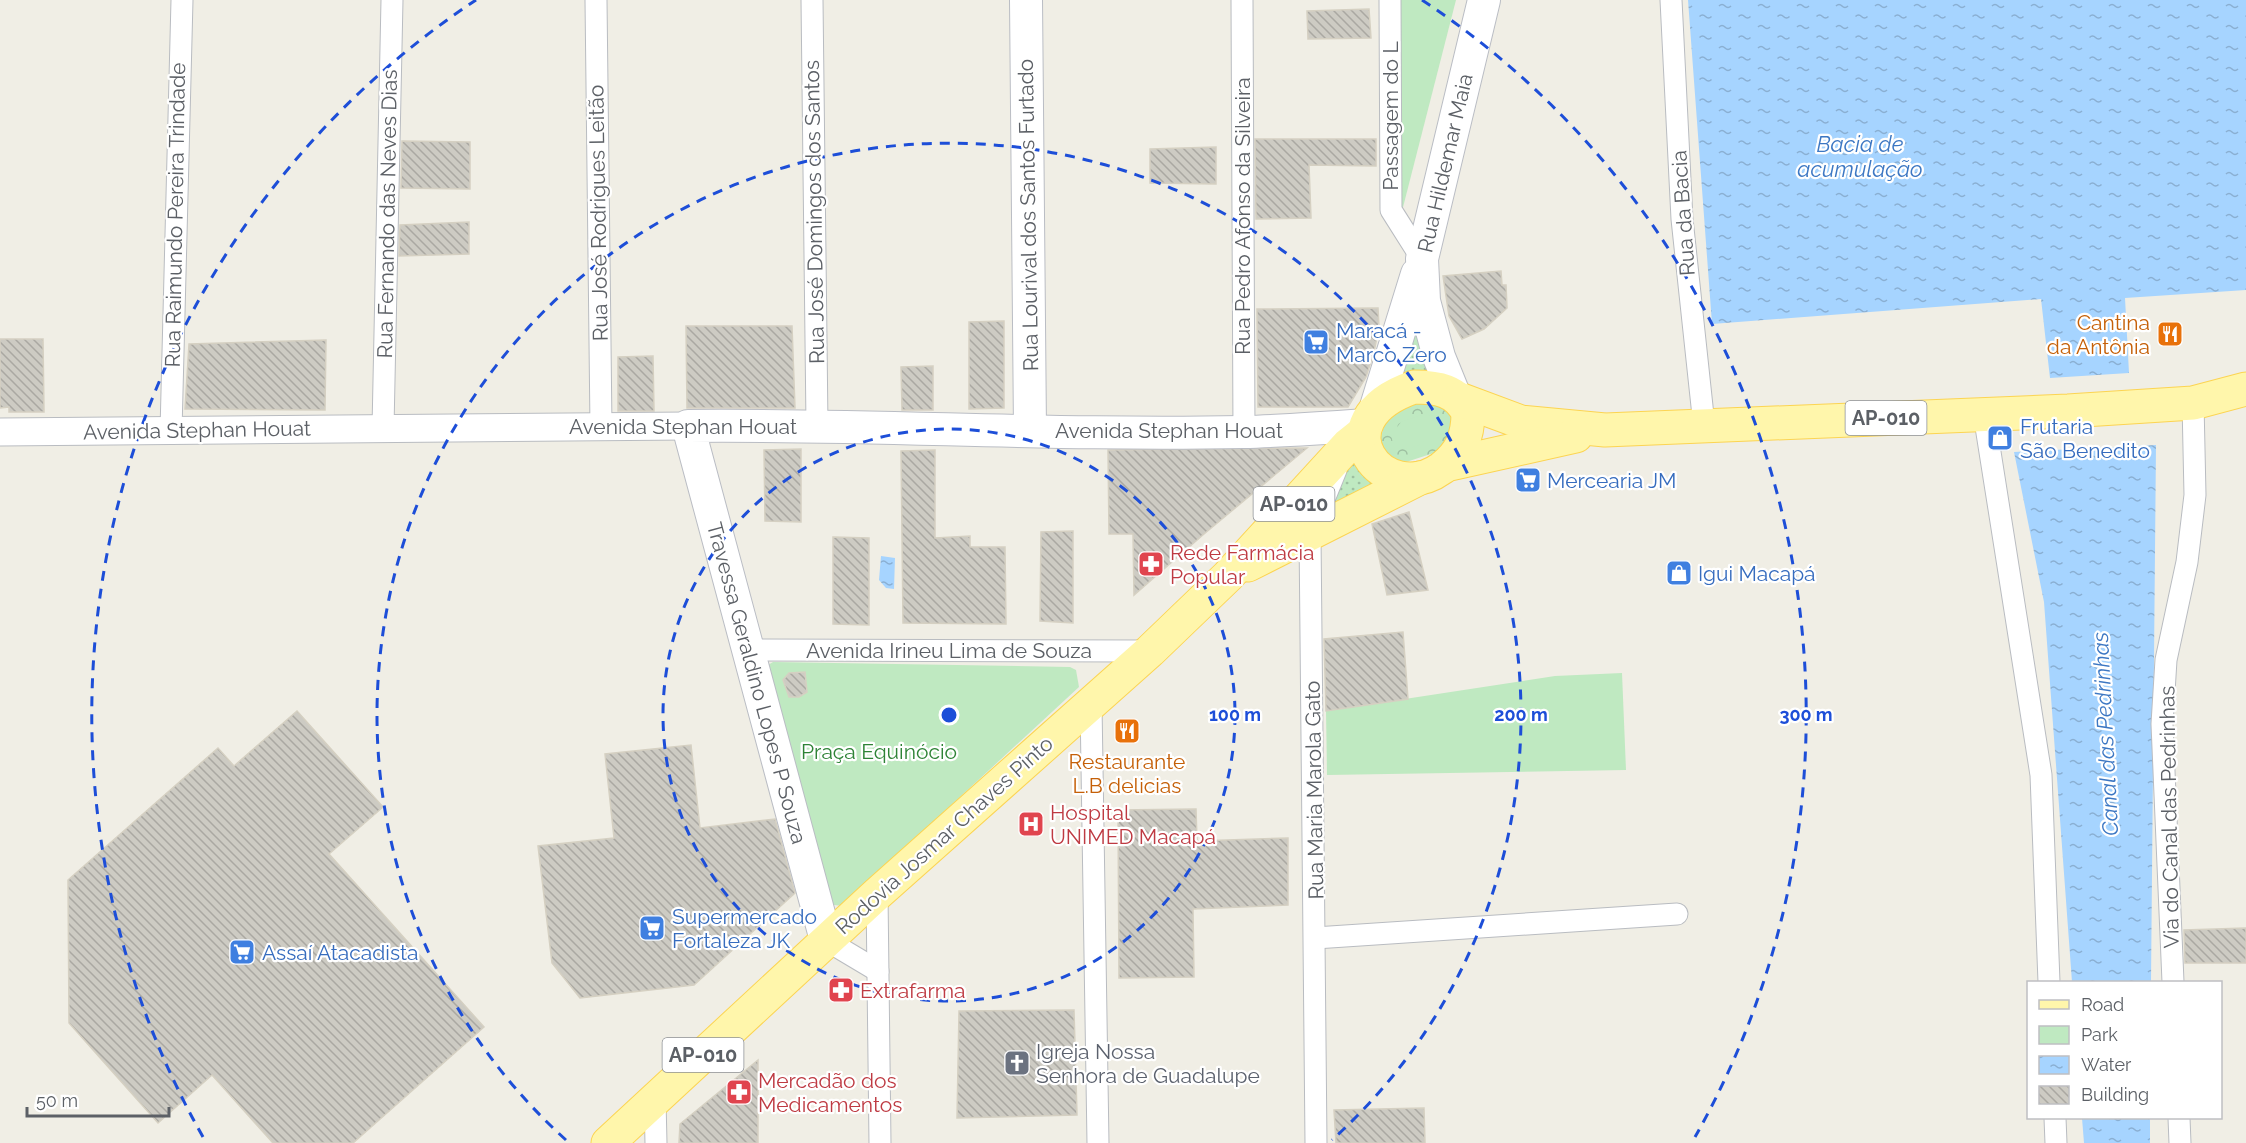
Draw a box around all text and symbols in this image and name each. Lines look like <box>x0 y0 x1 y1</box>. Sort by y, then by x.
street label: Passagem do L <box>1378 41 1403 191</box>
street label: Rua Lourival dos Santos Furtado <box>1013 59 1043 371</box>
street label: Rua José Domingos dos Santos <box>799 60 829 364</box>
street label: Rua Raimundo Pereira Trindade <box>160 62 190 368</box>
street label: Rua Fernando das Neves Dias <box>372 69 402 359</box>
street label: Rua Hildemar Maia <box>1412 71 1478 255</box>
street label: Rua Pedro Afonso da Silveira <box>1230 77 1255 355</box>
street label: Rua José Rodrigues Leitão <box>583 85 613 341</box>
water label: Bacia de acumulação <box>1797 131 1923 182</box>
street label: Rua da Bacia <box>1666 149 1700 277</box>
place label: Cantina da Antônia <box>2047 310 2150 359</box>
place label: Maracá - Marco Zero <box>1336 318 1447 367</box>
restaurant icon: Cantina da Antônia <box>2155 319 2185 349</box>
supermarket icon: Maracá - Marco Zero <box>1301 327 1331 357</box>
road number: AP-010 <box>1846 401 1926 435</box>
street label: Avenida Stephan Houat <box>569 414 797 439</box>
place label: Frutaria São Benedito <box>2020 414 2150 463</box>
street label: Avenida Stephan Houat <box>83 416 311 444</box>
street label: Avenida Stephan Houat <box>1055 418 1283 443</box>
shop icon: Frutaria São Benedito <box>1985 423 2015 453</box>
supermarket icon: Mercearia JM <box>1513 465 1543 495</box>
place label: Mercearia JM <box>1547 468 1677 493</box>
road number: AP-010 <box>1254 487 1334 521</box>
street label: Travessa Geraldino Lopes P Souza <box>702 520 812 846</box>
place label: Rede Farmácia Popular <box>1170 540 1315 589</box>
pharmacy icon: Rede Farmácia Popular <box>1136 549 1166 579</box>
shop icon: Igui Macapá <box>1664 558 1694 588</box>
place label: Igui Macapá <box>1698 561 1816 586</box>
water label: Canal das Pedrinhas <box>2087 631 2123 837</box>
street label: Avenida Irineu Lima de Souza <box>806 638 1092 663</box>
street label: Rua Maria Marola Gato <box>1300 680 1328 900</box>
street label: Via do Canal das Pedrinhas <box>2154 685 2184 949</box>
text: 100 m <box>1209 704 1261 725</box>
text: 200 m <box>1494 704 1548 725</box>
text: 300 m <box>1779 704 1833 725</box>
centre of rings <box>939 705 959 725</box>
restaurant icon: Restaurante L.B delicias <box>1112 716 1142 746</box>
street label: Rodovia Josmar Chaves Pinto <box>830 731 1058 939</box>
park label: Praça Equinócio <box>801 739 957 764</box>
place label: Restaurante L.B delicias <box>1069 749 1185 798</box>
place label: Hospital UNIMED Macapá <box>1050 800 1216 849</box>
hospital icon: Hospital UNIMED Macapá <box>1016 809 1046 839</box>
place label: Supermercado Fortaleza JK <box>672 904 817 953</box>
supermarket icon: Supermercado Fortaleza JK <box>637 913 667 943</box>
supermarket icon: Assaí Atacadista <box>227 937 257 967</box>
place label: Assaí Atacadista <box>262 940 419 965</box>
pharmacy icon: Extrafarma <box>826 975 856 1005</box>
place label: Extrafarma <box>860 978 966 1003</box>
legend <box>2027 981 2222 1119</box>
text: Road <box>2081 994 2124 1015</box>
text: Park <box>2081 1024 2118 1045</box>
road number: AP-010 <box>662 1038 744 1072</box>
place label: Igreja Nossa Senhora de Guadalupe <box>1036 1039 1260 1088</box>
church icon: Igreja Nossa Senhora de Guadalupe <box>1002 1048 1032 1078</box>
text: Water <box>2081 1054 2132 1075</box>
place label: Mercadão dos Medicamentos <box>758 1068 902 1117</box>
pharmacy icon: Mercadão dos Medicamentos <box>724 1077 754 1107</box>
scale bar <box>27 1080 170 1118</box>
text: Building <box>2081 1084 2149 1105</box>
text: 50 m <box>36 1090 78 1111</box>

